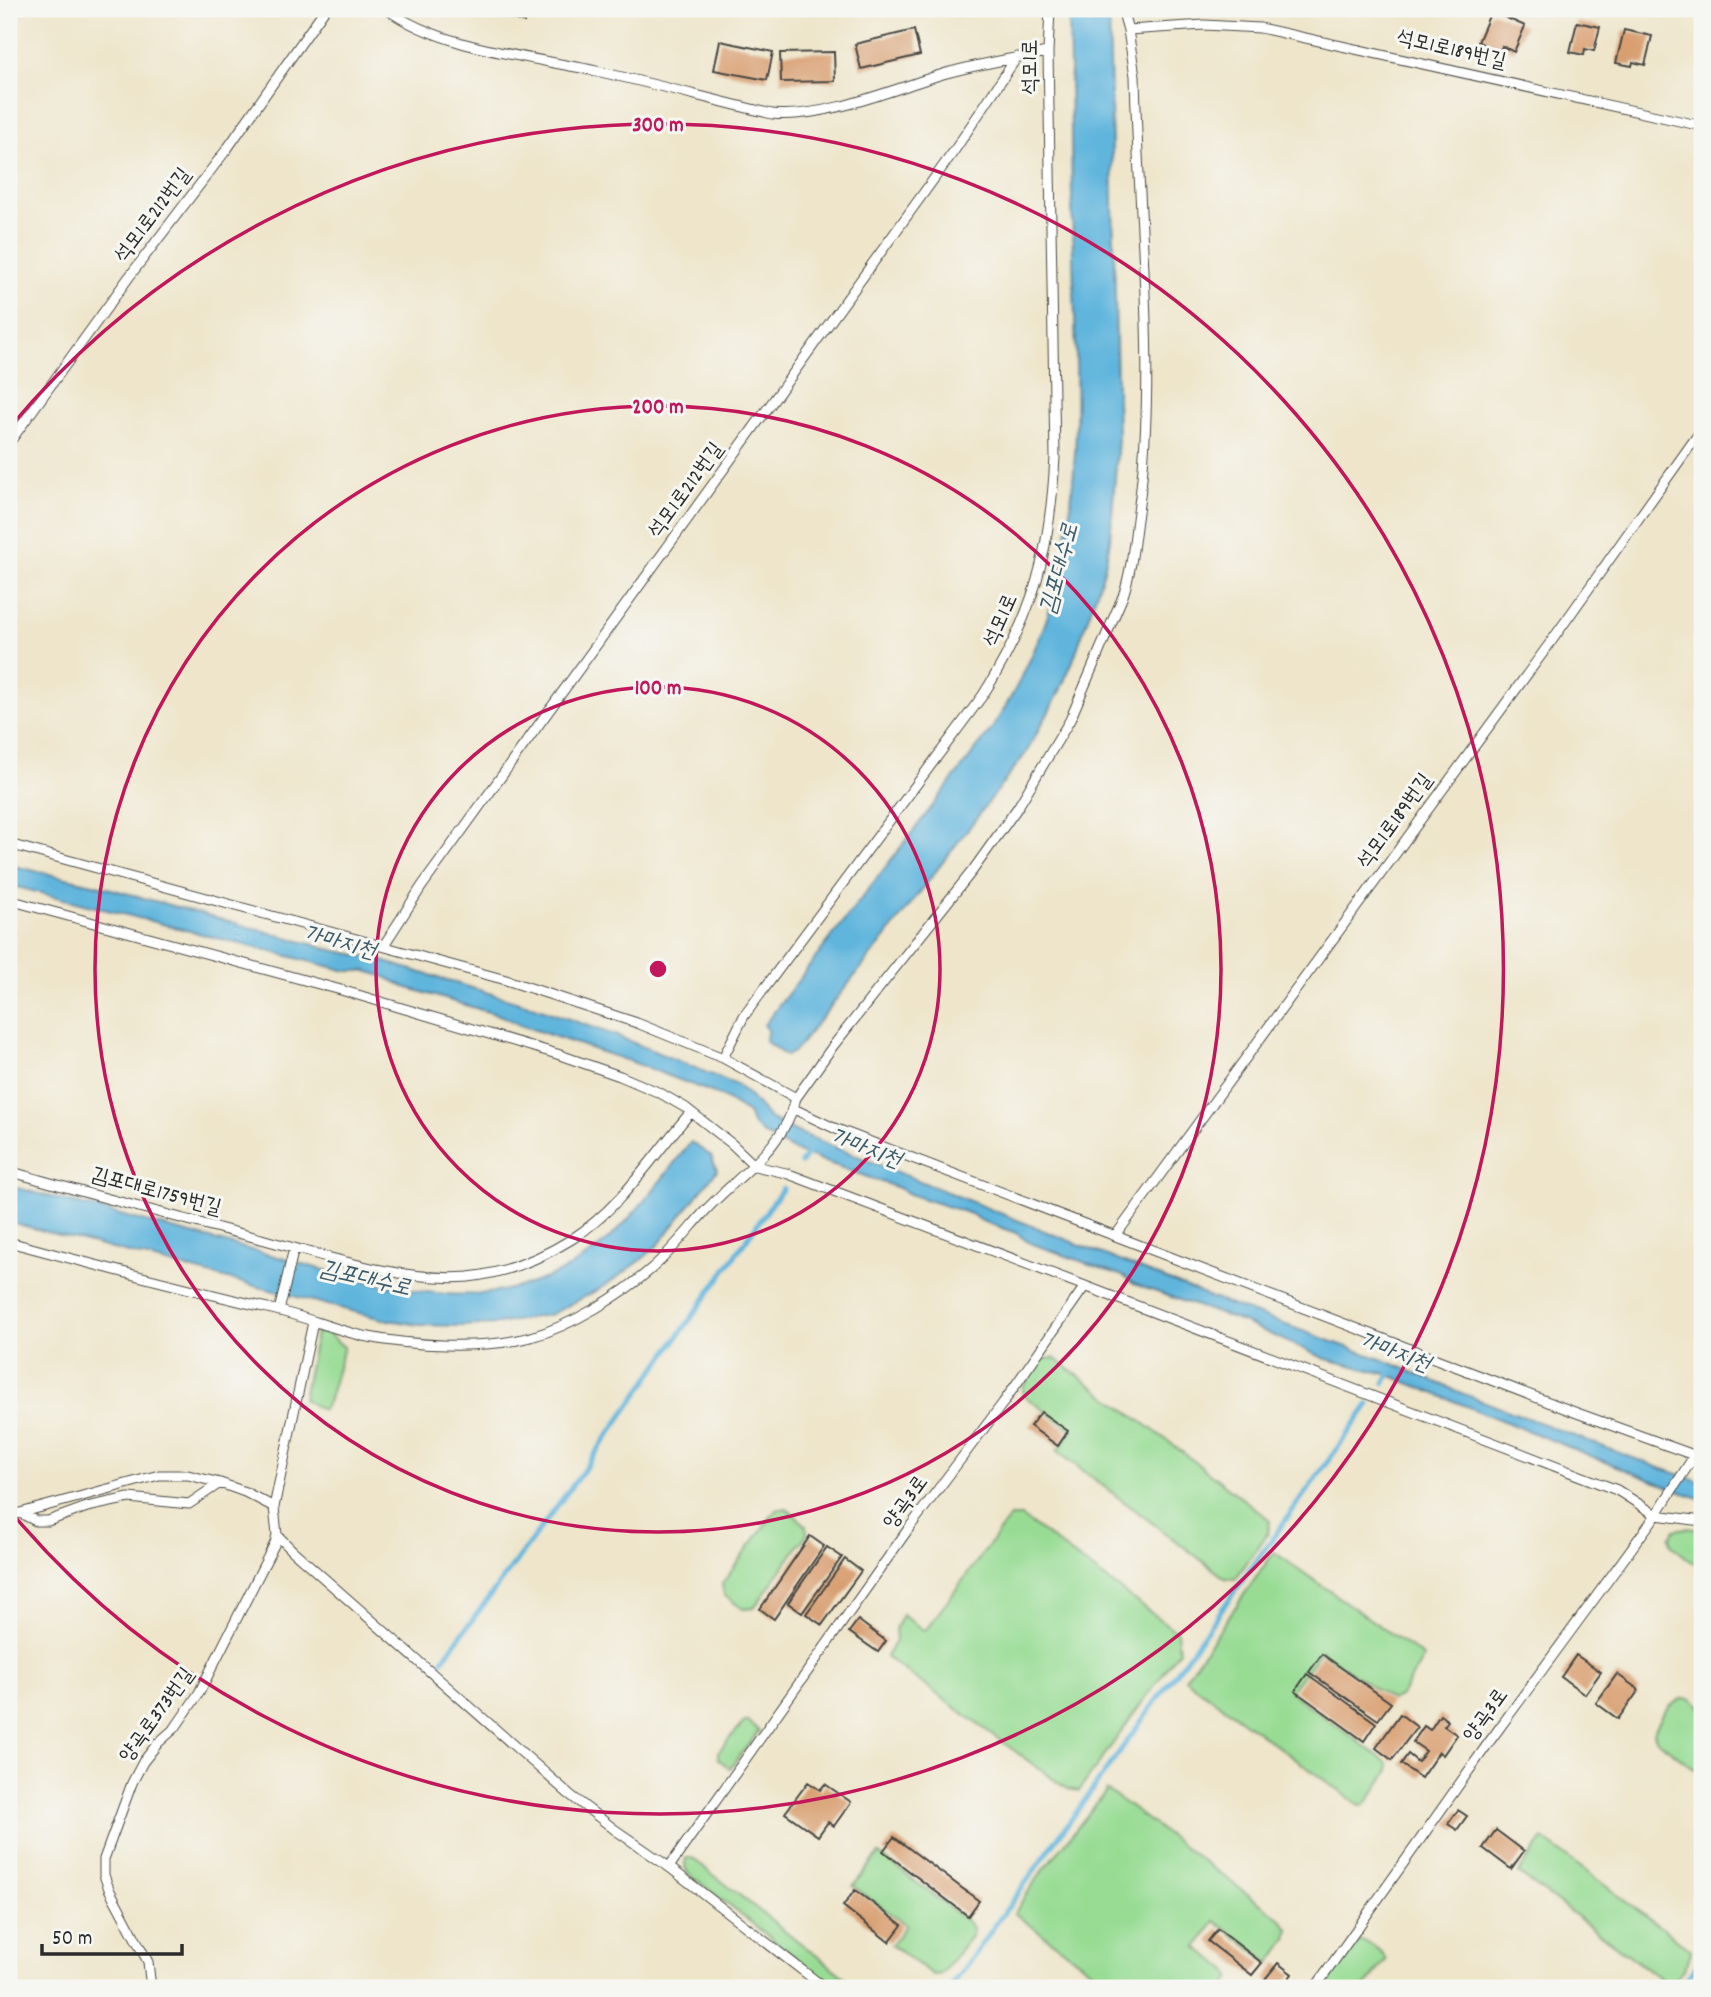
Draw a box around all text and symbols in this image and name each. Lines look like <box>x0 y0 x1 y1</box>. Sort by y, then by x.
street label: 석모1로189번길 <box>1393 24 1509 78</box>
street label: 석모1로 <box>1017 39 1047 95</box>
text: 300 m <box>632 112 684 142</box>
street label: 석모1로212번길 <box>108 162 200 270</box>
text: 200 m <box>632 394 684 424</box>
street label: 석모1로212번길 <box>642 437 732 545</box>
water label: 김포대수로 <box>1033 520 1089 618</box>
street label: 석모1로 <box>977 590 1027 652</box>
text: 100 m <box>635 675 681 705</box>
street label: 석모1로189번길 <box>1351 768 1441 876</box>
water label: 가마지천 <box>299 918 381 970</box>
centre of rings <box>646 957 670 981</box>
water label: 가마지천 <box>825 1121 908 1180</box>
street label: 김포대로1759번길 <box>88 1161 224 1225</box>
water label: 김포대수로 <box>316 1254 414 1306</box>
water label: 가마지천 <box>1354 1325 1437 1384</box>
street label: 양곡3로 <box>877 1470 937 1536</box>
street label: 양곡로373번길 <box>113 1662 203 1770</box>
street label: 양곡3로 <box>1457 1683 1517 1749</box>
scale bar <box>42 1913 182 1957</box>
text: 50 m <box>52 1925 92 1955</box>

